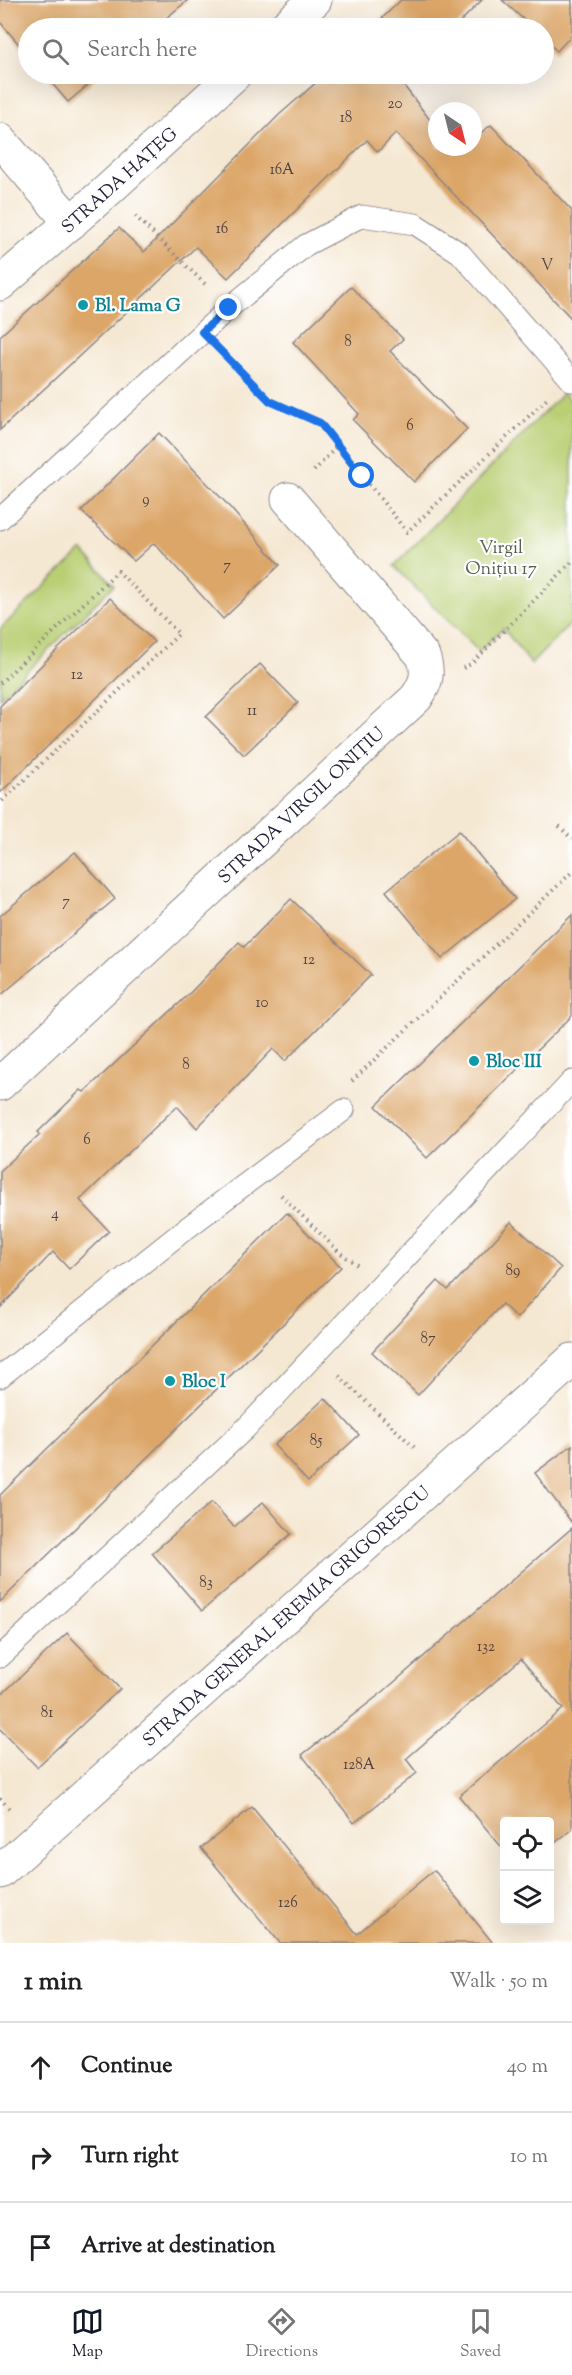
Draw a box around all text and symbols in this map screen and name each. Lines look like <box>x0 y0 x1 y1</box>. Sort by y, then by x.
search box <box>18 18 554 84</box>
icon: search <box>39 35 72 68</box>
text: Search here <box>87 35 197 67</box>
house number: 20 <box>388 94 403 115</box>
north arrow <box>428 102 482 156</box>
house number: 18 <box>340 108 352 129</box>
street label: STRADA HAȚEG <box>57 122 184 241</box>
house number: 16A <box>270 160 294 181</box>
house number: 16 <box>216 219 228 240</box>
house number: V <box>541 256 553 277</box>
place label: Bl. Lama G <box>95 294 181 320</box>
route end <box>215 294 241 320</box>
marker: Bl. Lama G <box>76 298 90 312</box>
house number: 8 <box>344 332 352 353</box>
house number: 6 <box>406 416 414 437</box>
route start <box>348 462 374 488</box>
house number: 9 <box>142 490 150 511</box>
park label: Virgil Onițiu 17 <box>465 536 537 583</box>
house number: 7 <box>223 556 231 577</box>
house number: 12 <box>71 665 83 686</box>
house number: 11 <box>247 701 257 722</box>
street label: STRADA VIRGIL ONIȚIU <box>213 722 392 891</box>
house number: 7 <box>62 892 70 913</box>
house number: 12 <box>303 950 315 971</box>
house number: 10 <box>256 993 269 1014</box>
place label: Bloc III <box>486 1050 542 1076</box>
marker: Bloc III <box>467 1054 481 1068</box>
house number: 8 <box>182 1055 190 1076</box>
house number: 6 <box>83 1130 91 1151</box>
house number: 4 <box>51 1204 59 1225</box>
house number: 89 <box>506 1261 520 1282</box>
house number: 87 <box>420 1329 436 1350</box>
place label: Bloc I <box>182 1370 226 1396</box>
marker: Bloc I <box>163 1374 177 1388</box>
house number: 85 <box>310 1431 322 1452</box>
street label: STRADA GENERAL EREMIA GRIGORESCU <box>138 1481 437 1754</box>
house number: 83 <box>199 1573 213 1594</box>
house number: 132 <box>477 1637 495 1658</box>
house number: 81 <box>41 1703 53 1724</box>
house number: 128A <box>343 1755 375 1776</box>
map controls <box>500 1817 554 1925</box>
button: locate <box>500 1817 554 1871</box>
button: layers <box>500 1871 554 1925</box>
house number: 126 <box>278 1893 298 1914</box>
text: 1 min <box>24 1964 83 2001</box>
text: Walk · 50 m <box>449 1968 548 1997</box>
icon: ahead <box>24 2051 57 2084</box>
text: Continue <box>81 2051 172 2083</box>
text: 40 m <box>507 2053 548 2082</box>
icon: right <box>24 2141 57 2174</box>
text: Turn right <box>81 2141 178 2173</box>
text: 10 m <box>510 2143 548 2172</box>
icon: arrive <box>24 2231 57 2264</box>
text: Arrive at destination <box>81 2231 276 2263</box>
tab: Map <box>71 2305 104 2364</box>
tab: Directions <box>246 2305 318 2364</box>
tab: Saved <box>460 2305 501 2364</box>

